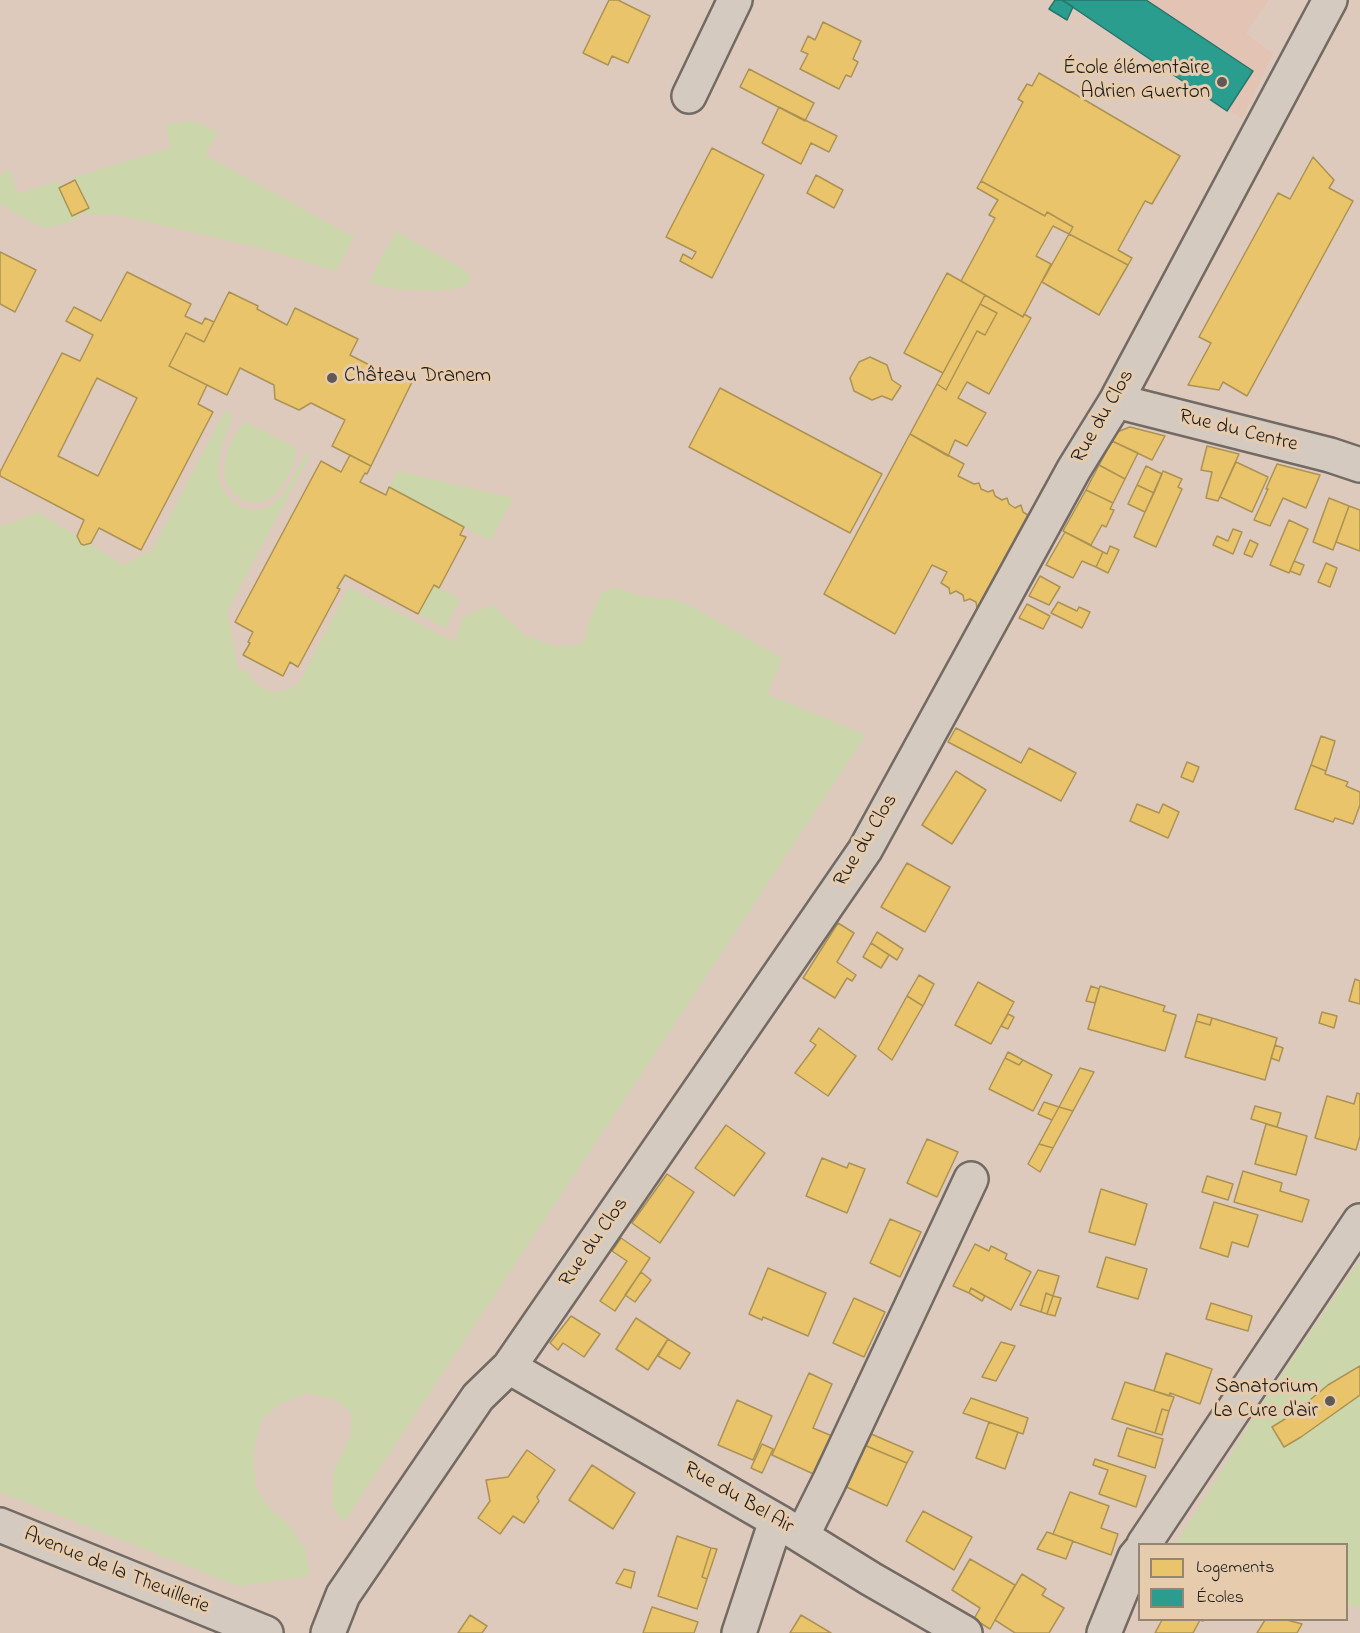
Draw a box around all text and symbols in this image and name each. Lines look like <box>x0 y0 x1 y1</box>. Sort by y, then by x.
place label: École élémentaire Adrien Guerton <box>1063 57 1210 107</box>
marker: École élémentaire Adrien Guerton <box>1215 75 1229 89</box>
place label: Château Dranem <box>344 365 491 391</box>
street label: Rue du Clos <box>1067 366 1141 468</box>
marker: Château Dranem <box>325 371 339 385</box>
street label: Rue du Centre <box>1176 405 1300 459</box>
street label: Rue du Clos <box>829 790 905 892</box>
street label: Rue du Clos <box>555 1193 635 1293</box>
place label: Sanatorium La Cure d'air <box>1213 1376 1318 1426</box>
marker: Sanatorium La Cure d'air <box>1323 1394 1337 1408</box>
street label: Rue du Bel Air <box>679 1457 797 1541</box>
street label: Avenue de la Theuillerie <box>20 1523 212 1621</box>
legend <box>1138 1543 1348 1621</box>
text: Logements <box>1196 1555 1274 1581</box>
text: Écoles <box>1196 1585 1244 1611</box>

